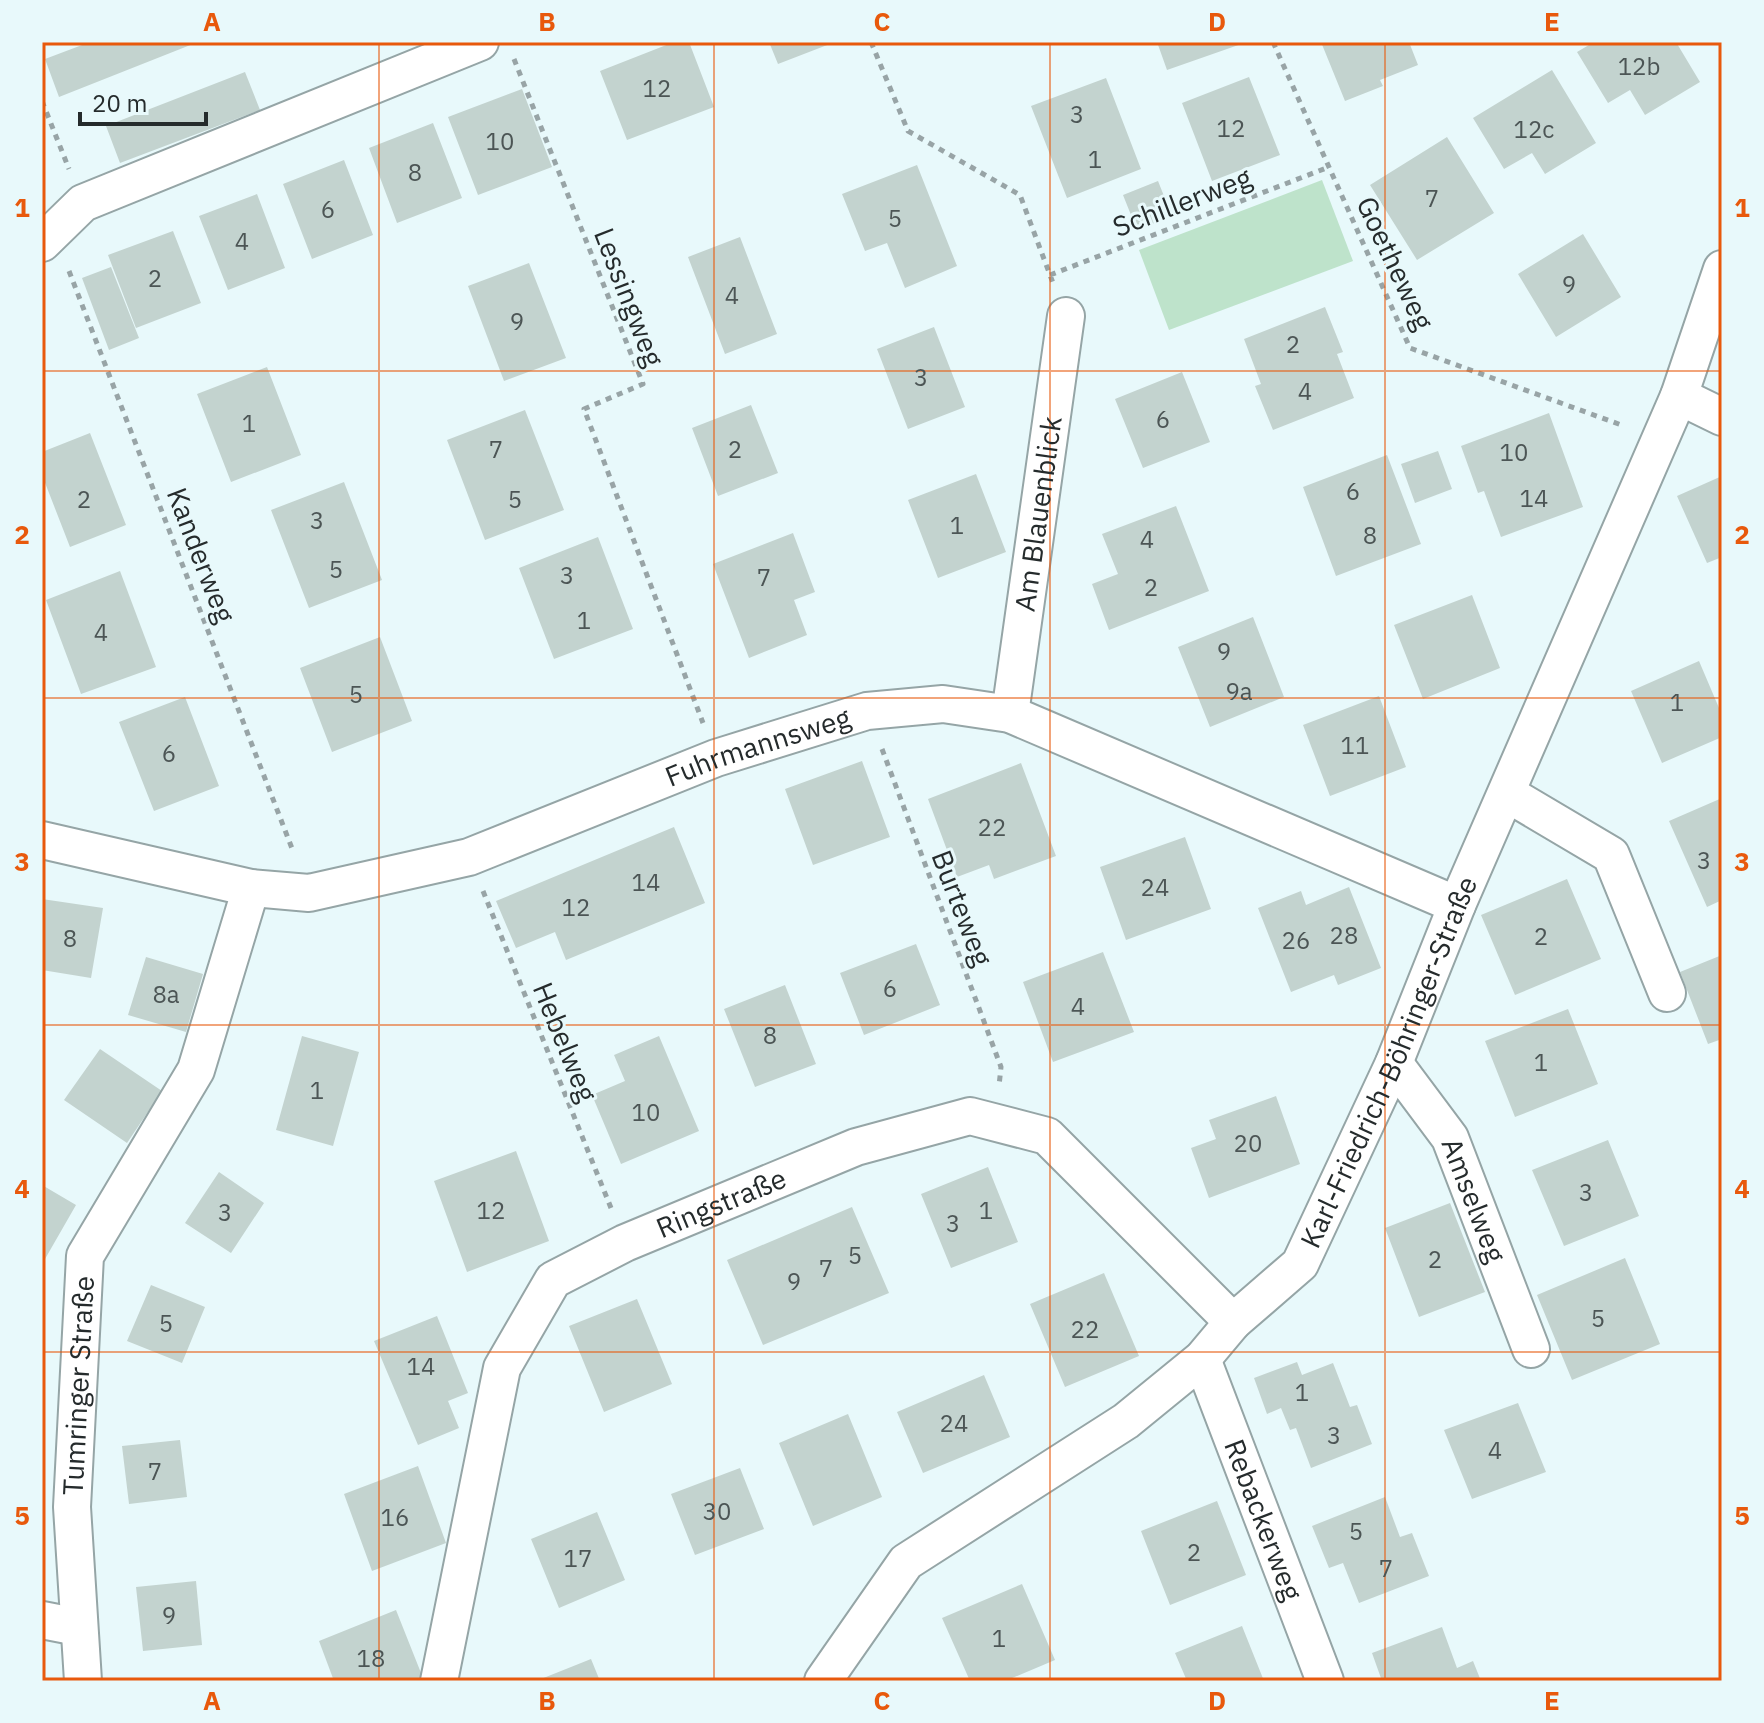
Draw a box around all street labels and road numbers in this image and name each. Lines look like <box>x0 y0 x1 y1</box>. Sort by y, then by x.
street label: Schillerweg <box>1107 158 1257 245</box>
street label: Goetheweg <box>1348 190 1443 336</box>
street label: Lessingweg <box>586 222 673 372</box>
street label: Am Blauenblick <box>1006 414 1070 614</box>
street label: Kanderweg <box>159 482 244 628</box>
street label: Fuhrmannsweg <box>659 698 855 795</box>
street label: Burteweg <box>924 845 1002 971</box>
street label: Karl-Friedrich-Böhringer-Straße <box>1291 870 1485 1254</box>
street label: Hebelweg <box>525 977 606 1107</box>
street label: Amselweg <box>1434 1132 1515 1268</box>
street label: Ringstraße <box>650 1159 791 1246</box>
street label: Tumringer Straße <box>54 1275 102 1496</box>
street label: Rebackerweg <box>1216 1434 1311 1606</box>

